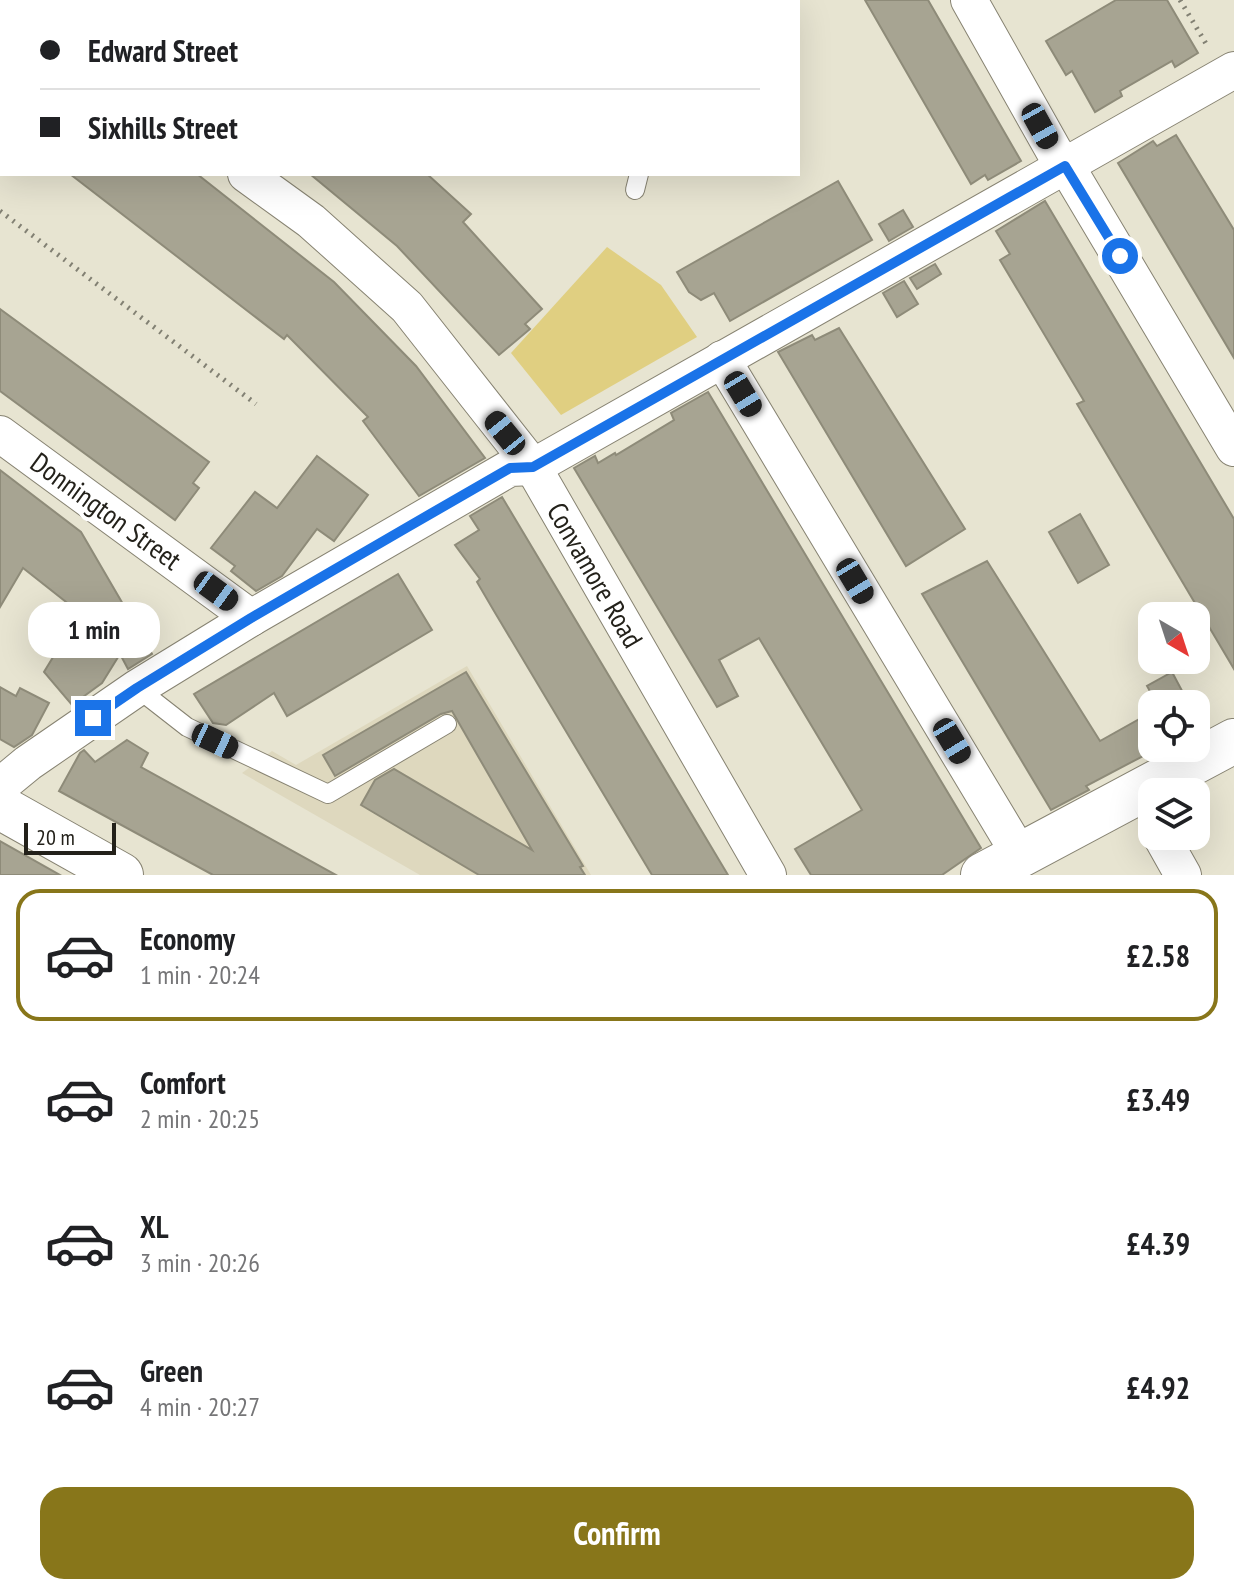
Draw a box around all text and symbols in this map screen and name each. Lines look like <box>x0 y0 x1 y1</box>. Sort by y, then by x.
text: Edward Street <box>88 31 238 70</box>
car <box>1018 99 1062 153</box>
text: Sixhills Street <box>88 108 238 147</box>
route start <box>1102 238 1138 274</box>
car <box>720 367 766 421</box>
car <box>481 407 529 459</box>
street label: Donnington Street <box>24 443 189 578</box>
street label: Convamore Road <box>539 495 652 654</box>
car <box>832 554 878 608</box>
car <box>190 567 242 615</box>
callout: 1 min <box>27 602 159 658</box>
north arrow <box>1138 602 1210 674</box>
map controls <box>1138 602 1210 850</box>
text: 1 min <box>68 613 120 646</box>
button: locate <box>1138 690 1210 762</box>
route end <box>75 700 111 736</box>
car <box>929 714 975 768</box>
car <box>188 720 242 762</box>
button: layers <box>1138 778 1210 850</box>
scale bar <box>24 819 116 855</box>
text: 20 m <box>36 823 75 851</box>
icon: car <box>44 919 116 991</box>
text: Economy <box>140 919 235 958</box>
text: £2.58 <box>1126 936 1190 975</box>
text: 1 min · 20:24 <box>140 958 260 991</box>
icon: car <box>44 1063 116 1135</box>
text: Comfort <box>140 1063 226 1102</box>
text: £3.49 <box>1126 1080 1190 1119</box>
text: 2 min · 20:25 <box>140 1102 260 1135</box>
icon: car <box>44 1207 116 1279</box>
text: XL <box>140 1207 169 1246</box>
text: £4.39 <box>1126 1224 1190 1263</box>
text: 3 min · 20:26 <box>140 1246 260 1279</box>
icon: car <box>44 1351 116 1423</box>
text: Green <box>140 1351 203 1390</box>
text: £4.92 <box>1126 1368 1190 1407</box>
text: 4 min · 20:27 <box>140 1390 260 1423</box>
button: Confirm <box>40 1487 1194 1579</box>

